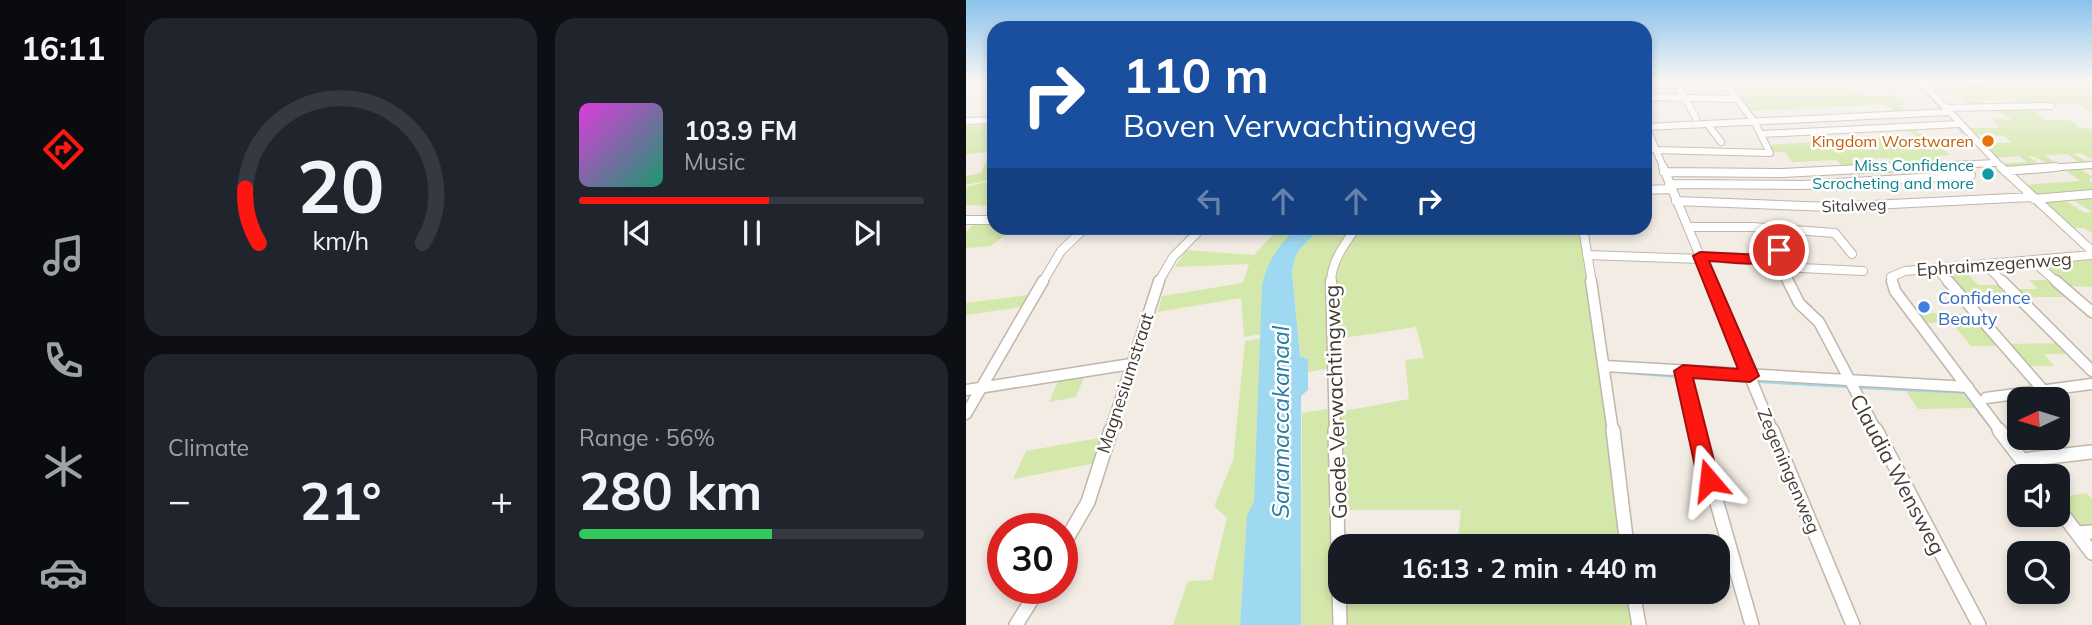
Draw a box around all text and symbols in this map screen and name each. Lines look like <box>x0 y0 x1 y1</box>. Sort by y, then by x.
text: 16:11 <box>21 28 105 68</box>
text: 110 m <box>1123 44 1269 105</box>
icon: right <box>1008 49 1099 140</box>
text: Boven Verwachtingweg <box>1123 105 1477 145</box>
text: 103.9 FM <box>684 114 797 147</box>
icon: directions <box>39 125 88 174</box>
place label: Kingdom Worstwaren <box>1812 131 1974 151</box>
marker: Kingdom Worstwaren <box>1980 133 1996 149</box>
text: 20 <box>297 141 384 232</box>
text: Music <box>684 147 745 176</box>
place label: Miss Confidence Scrocheting and more <box>1812 155 1974 193</box>
marker: Miss Confidence Scrocheting and more <box>1980 166 1996 182</box>
icon: left <box>1191 182 1229 220</box>
icon: ahead <box>1264 182 1302 220</box>
icon: ahead <box>1337 182 1375 220</box>
icon: right <box>1410 182 1448 220</box>
street label: Sitalweg <box>1821 194 1887 216</box>
icon: previous <box>618 214 656 252</box>
icon: pause <box>733 214 771 252</box>
icon: next <box>848 214 886 252</box>
pin <box>1749 220 1809 280</box>
text: km/h <box>312 225 369 256</box>
icon: music <box>39 231 88 280</box>
icon: arrive <box>1760 231 1798 269</box>
street label: Ephraimzegenweg <box>1916 247 2072 281</box>
street label: Goede Verwachtingweg <box>1318 285 1352 519</box>
place label: Confidence Beauty <box>1938 286 2031 330</box>
marker: Confidence Beauty <box>1916 299 1932 315</box>
street label: Magnesiumstraat <box>1091 310 1159 456</box>
water label: Saramaccakanaal <box>1266 325 1295 518</box>
icon: phone <box>39 336 88 385</box>
north arrow <box>2007 387 2070 450</box>
map controls <box>2007 387 2070 604</box>
street label: Claudia Wensweg <box>1845 389 1951 559</box>
street label: Zegeningenweg <box>1752 405 1826 537</box>
text: Range · 56% <box>579 423 715 452</box>
text: Climate <box>168 433 249 462</box>
icon: climate <box>39 442 88 491</box>
position arrow <box>1672 443 1746 517</box>
text: 280 km <box>579 458 762 523</box>
button: sound <box>2007 464 2070 527</box>
text: 21° <box>299 468 382 533</box>
text: − <box>168 476 191 524</box>
text: + <box>490 476 513 524</box>
speed limit sign: 30 <box>987 513 1078 604</box>
button: search <box>2007 541 2070 604</box>
icon: car <box>39 548 88 597</box>
text: 16:13 · 2 min · 440 m <box>1401 552 1657 585</box>

